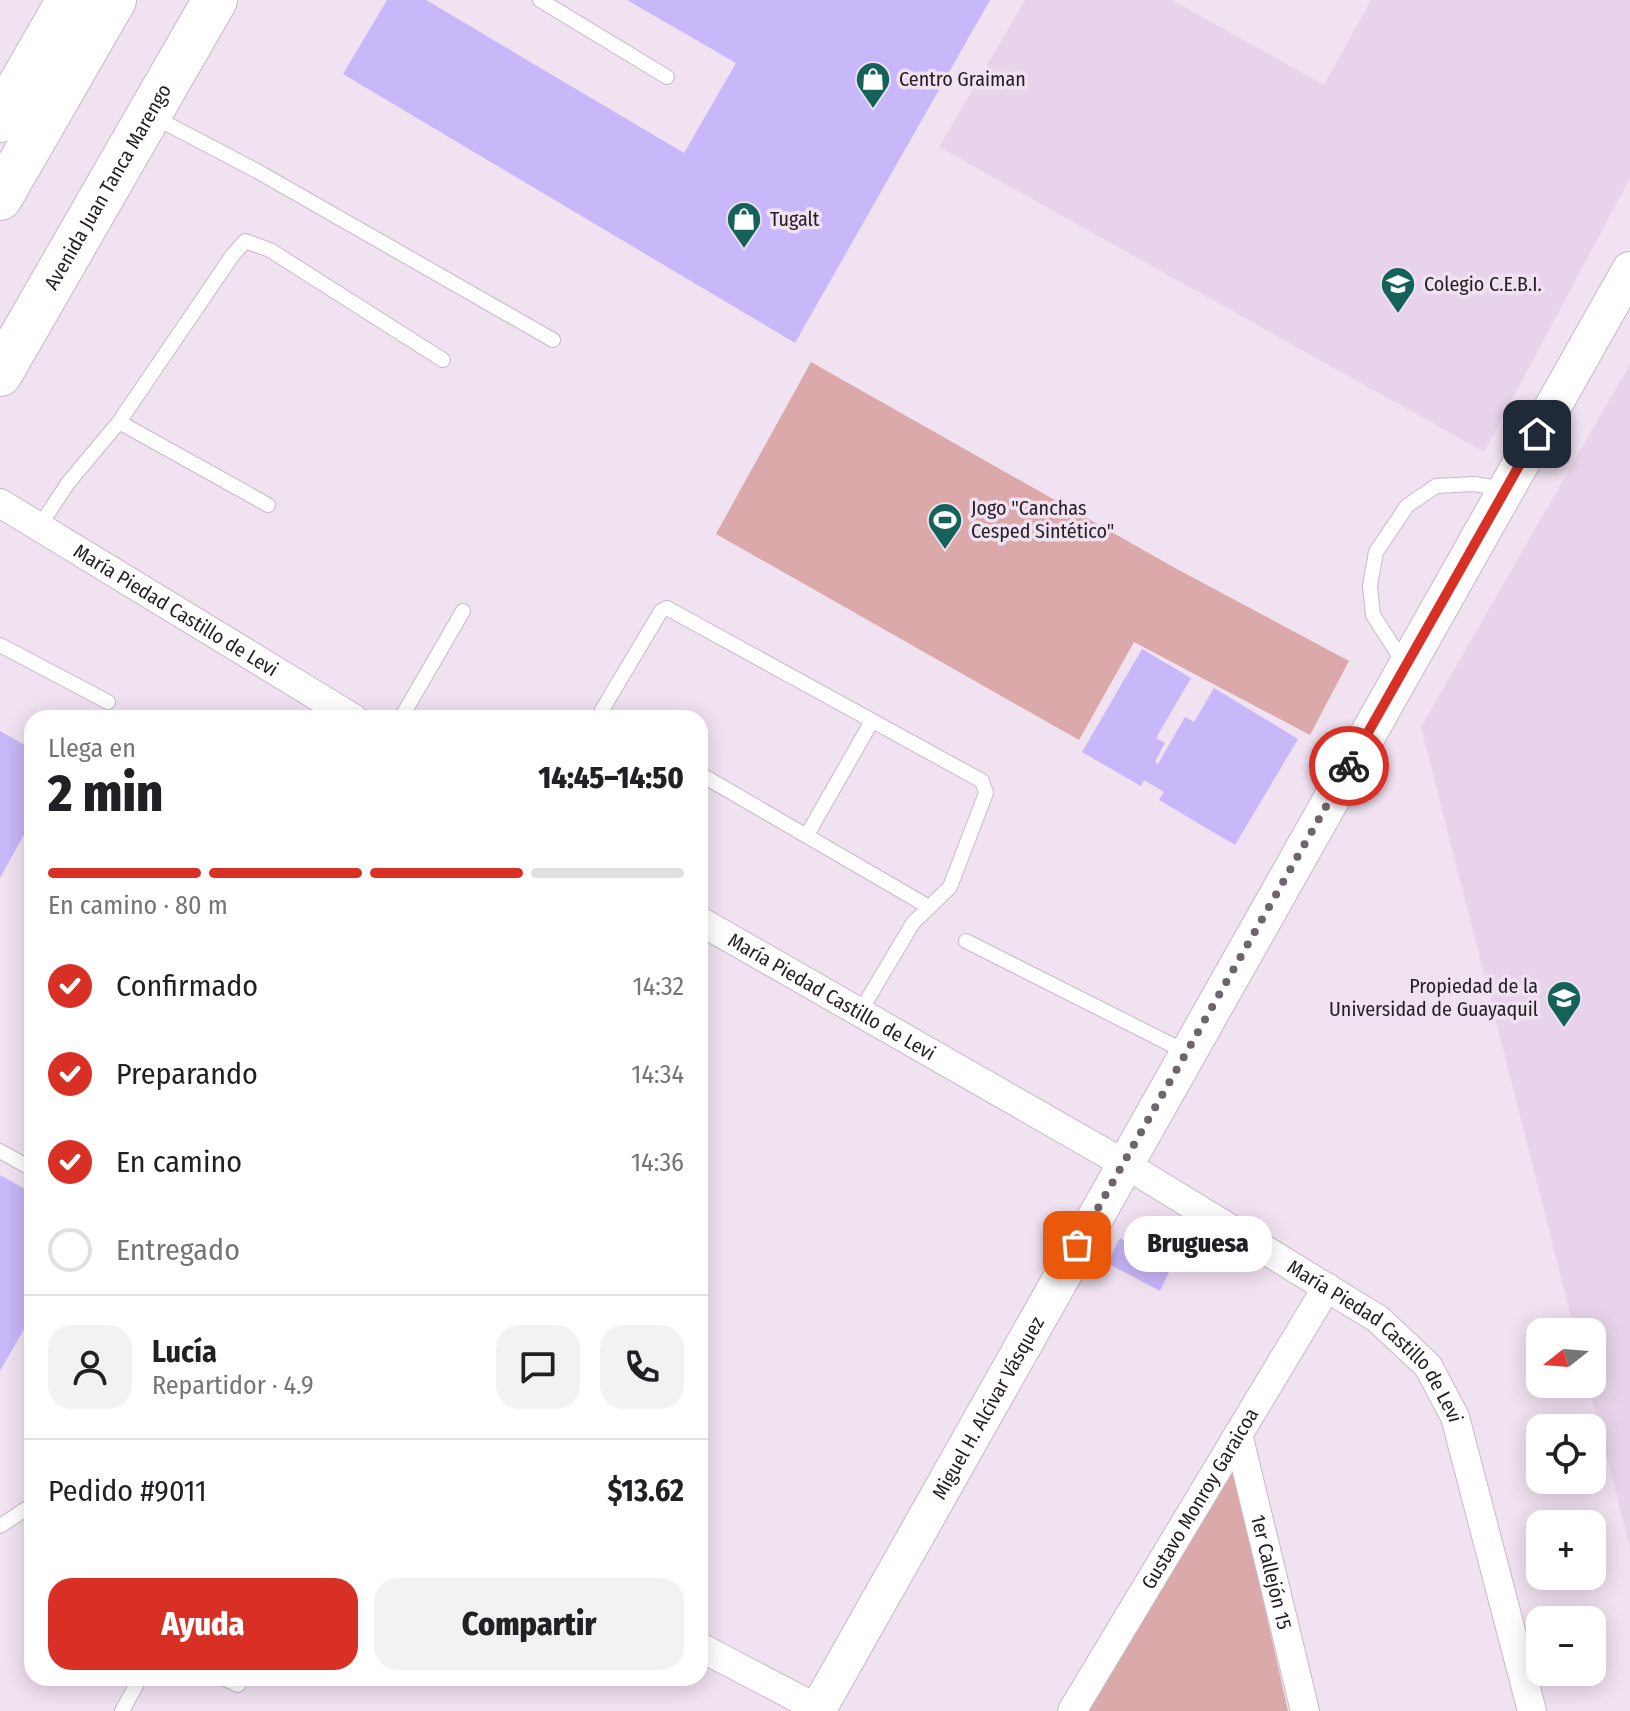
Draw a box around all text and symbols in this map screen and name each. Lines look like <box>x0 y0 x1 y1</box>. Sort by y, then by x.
shop icon: Centro Graiman <box>854 60 892 110</box>
place label: Centro Graiman <box>899 67 1026 91</box>
street label: Avenida Juan Tanca Marengo <box>39 80 176 294</box>
shop icon: Tugalt <box>725 200 763 250</box>
place label: Tugalt <box>770 207 820 231</box>
school or university icon: Colegio C.E.B.I. <box>1379 265 1417 315</box>
place label: Colegio C.E.B.I. <box>1424 272 1542 296</box>
pin <box>1503 400 1571 468</box>
icon: home <box>1515 412 1559 456</box>
place label: Jogo "Canchas Cesped Sintético" <box>971 496 1114 543</box>
sports icon: Jogo "Canchas Cesped Sintético" <box>926 501 964 551</box>
street label: María Piedad Castillo de Levi <box>69 539 283 682</box>
courier <box>1309 726 1389 806</box>
text: Llega en <box>48 733 136 764</box>
icon: bike <box>1327 744 1371 788</box>
text: 14:45–14:50 <box>538 760 684 796</box>
text: 2 min <box>48 762 163 825</box>
text: En camino · 80 m <box>48 890 228 921</box>
street label: María Piedad Castillo de Levi <box>724 928 940 1065</box>
icon: check <box>48 964 92 1008</box>
text: Confirmado <box>116 968 258 1004</box>
text: 14:32 <box>633 971 684 1002</box>
place label: Propiedad de la Universidad de Guayaquil <box>1329 974 1538 1021</box>
school or university icon: Propiedad de la Universidad de Guayaquil <box>1545 979 1583 1029</box>
icon: check <box>48 1052 92 1096</box>
text: Preparando <box>116 1056 258 1092</box>
text: 14:34 <box>631 1059 684 1090</box>
icon: check <box>48 1140 92 1184</box>
text: En camino <box>116 1144 242 1180</box>
text: 14:36 <box>631 1147 684 1178</box>
pin <box>1043 1211 1111 1279</box>
callout: Bruguesa <box>1125 1217 1273 1273</box>
icon: bag <box>1055 1223 1099 1267</box>
text: Bruguesa <box>1147 1228 1249 1259</box>
text: Entregado <box>116 1232 240 1268</box>
street label: María Piedad Castillo de Levi <box>1283 1255 1468 1425</box>
street label: Miguel H. Alcívar Vásquez <box>927 1312 1049 1503</box>
north arrow <box>1526 1318 1606 1398</box>
map controls <box>1526 1318 1606 1686</box>
button: person <box>48 1325 132 1409</box>
button: chat <box>496 1325 580 1409</box>
button: phone <box>600 1325 684 1409</box>
text: Lucía <box>152 1334 217 1370</box>
text: Repartidor · 4.9 <box>152 1370 314 1401</box>
street label: Gustavo Monroy Garaicoa <box>1136 1404 1263 1593</box>
button: locate <box>1526 1414 1606 1494</box>
text: Pedido #9011 <box>48 1473 207 1509</box>
text: $13.62 <box>607 1473 684 1509</box>
button: + <box>1526 1510 1606 1590</box>
street label: 1er Callejón 15 <box>1246 1512 1297 1632</box>
button: Ayuda <box>48 1578 358 1670</box>
button: Compartir <box>374 1578 684 1670</box>
button: − <box>1526 1606 1606 1686</box>

